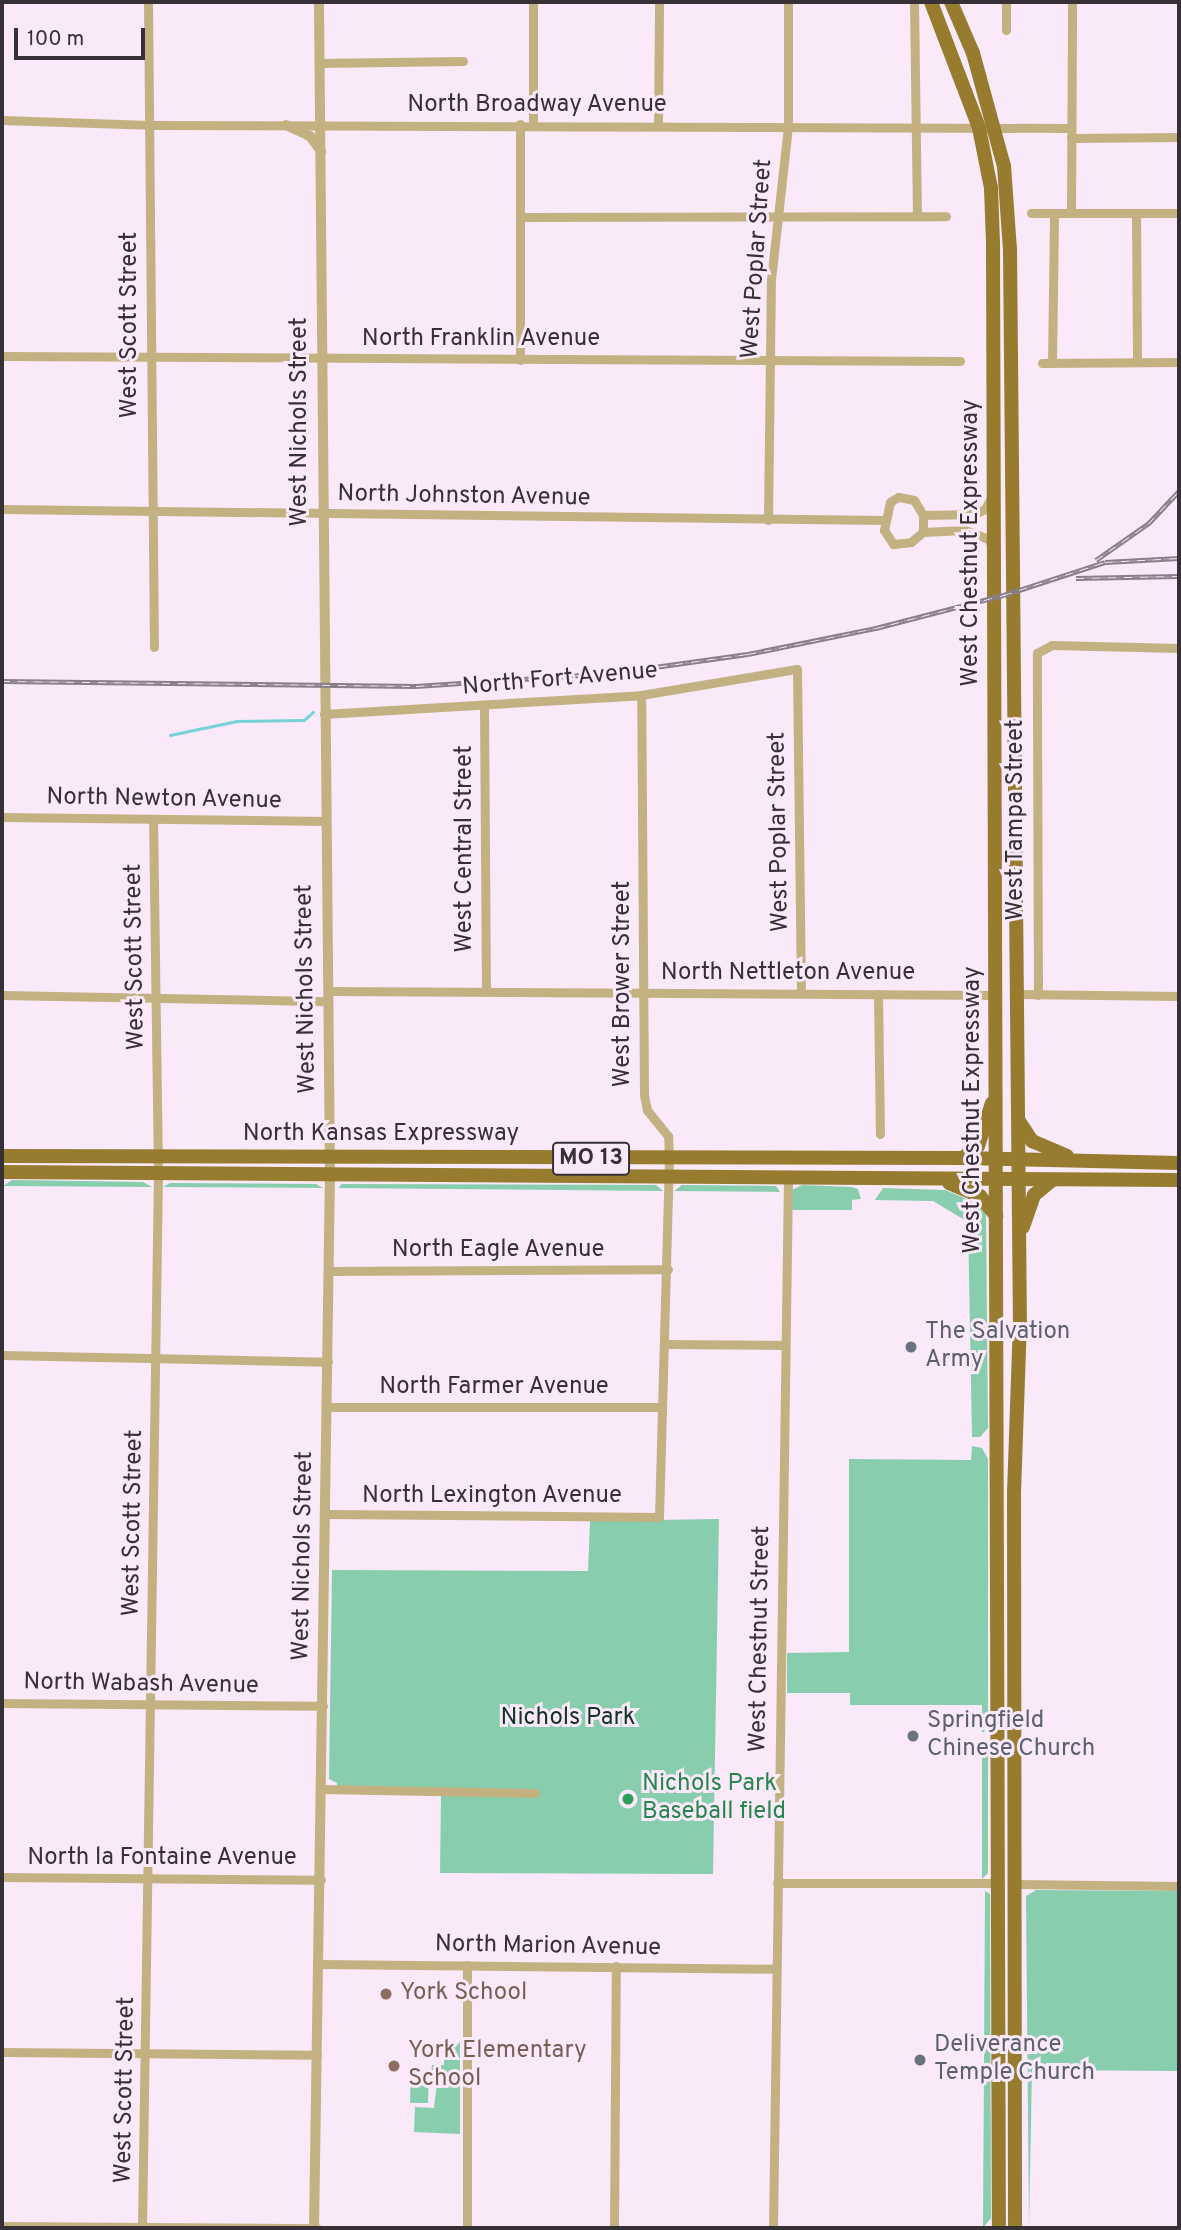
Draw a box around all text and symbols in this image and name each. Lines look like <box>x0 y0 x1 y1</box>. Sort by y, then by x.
scale bar <box>18 14 149 58</box>
text: 100 m <box>27 26 84 53</box>
street label: North Broadway Avenue <box>407 92 667 120</box>
street label: West Poplar Street <box>737 158 779 360</box>
street label: West Scott Street <box>117 232 145 418</box>
street label: West Nichols Street <box>287 317 315 527</box>
street label: North Franklin Avenue <box>361 326 601 354</box>
street label: West Chestnut Expressway <box>958 399 986 687</box>
street label: North Johnston Avenue <box>337 480 591 514</box>
street label: North Fort Avenue <box>461 657 659 703</box>
street label: West Tampa Street <box>1003 719 1031 921</box>
street label: West Poplar Street <box>764 732 796 932</box>
street label: West Central Street <box>452 745 480 953</box>
street label: North Newton Avenue <box>46 784 282 816</box>
street label: West Scott Street <box>120 863 152 1051</box>
street label: West Brower Street <box>610 881 638 1087</box>
street label: West Nichols Street <box>291 884 323 1094</box>
street label: North Nettleton Avenue <box>660 960 916 988</box>
street label: West Chestnut Expressway <box>960 966 988 1254</box>
street label: North Kansas Expressway <box>243 1121 519 1149</box>
road number: MO 13 <box>551 1140 631 1178</box>
street label: North Eagle Avenue <box>391 1237 605 1265</box>
place label: The Salvation Army <box>925 1319 1070 1375</box>
marker: The Salvation Army <box>903 1339 919 1355</box>
street label: North Farmer Avenue <box>379 1374 609 1402</box>
street label: West Scott Street <box>118 1429 150 1617</box>
street label: West Nichols Street <box>288 1451 320 1661</box>
street label: North Lexington Avenue <box>362 1483 622 1511</box>
street label: West Chestnut Street <box>745 1525 777 1753</box>
street label: North Wabash Avenue <box>22 1669 260 1701</box>
park label: Nichols Park <box>500 1705 636 1733</box>
place label: Springfield Chinese Church <box>927 1708 1095 1764</box>
marker: Springfield Chinese Church <box>905 1728 921 1744</box>
place label: Nichols Park Baseball field <box>642 1771 786 1827</box>
marker: Nichols Park Baseball field <box>620 1791 636 1807</box>
street label: North la Fontaine Avenue <box>27 1845 297 1873</box>
street label: North Marion Avenue <box>434 1931 662 1963</box>
place label: York School <box>400 1980 527 2008</box>
marker: York School <box>378 1986 394 2002</box>
street label: West Scott Street <box>110 1996 142 2184</box>
place label: Deliverance Temple Church <box>934 2032 1095 2088</box>
place label: York Elementary School <box>408 2038 587 2094</box>
marker: Deliverance Temple Church <box>912 2052 928 2068</box>
marker: York Elementary School <box>386 2058 402 2074</box>

